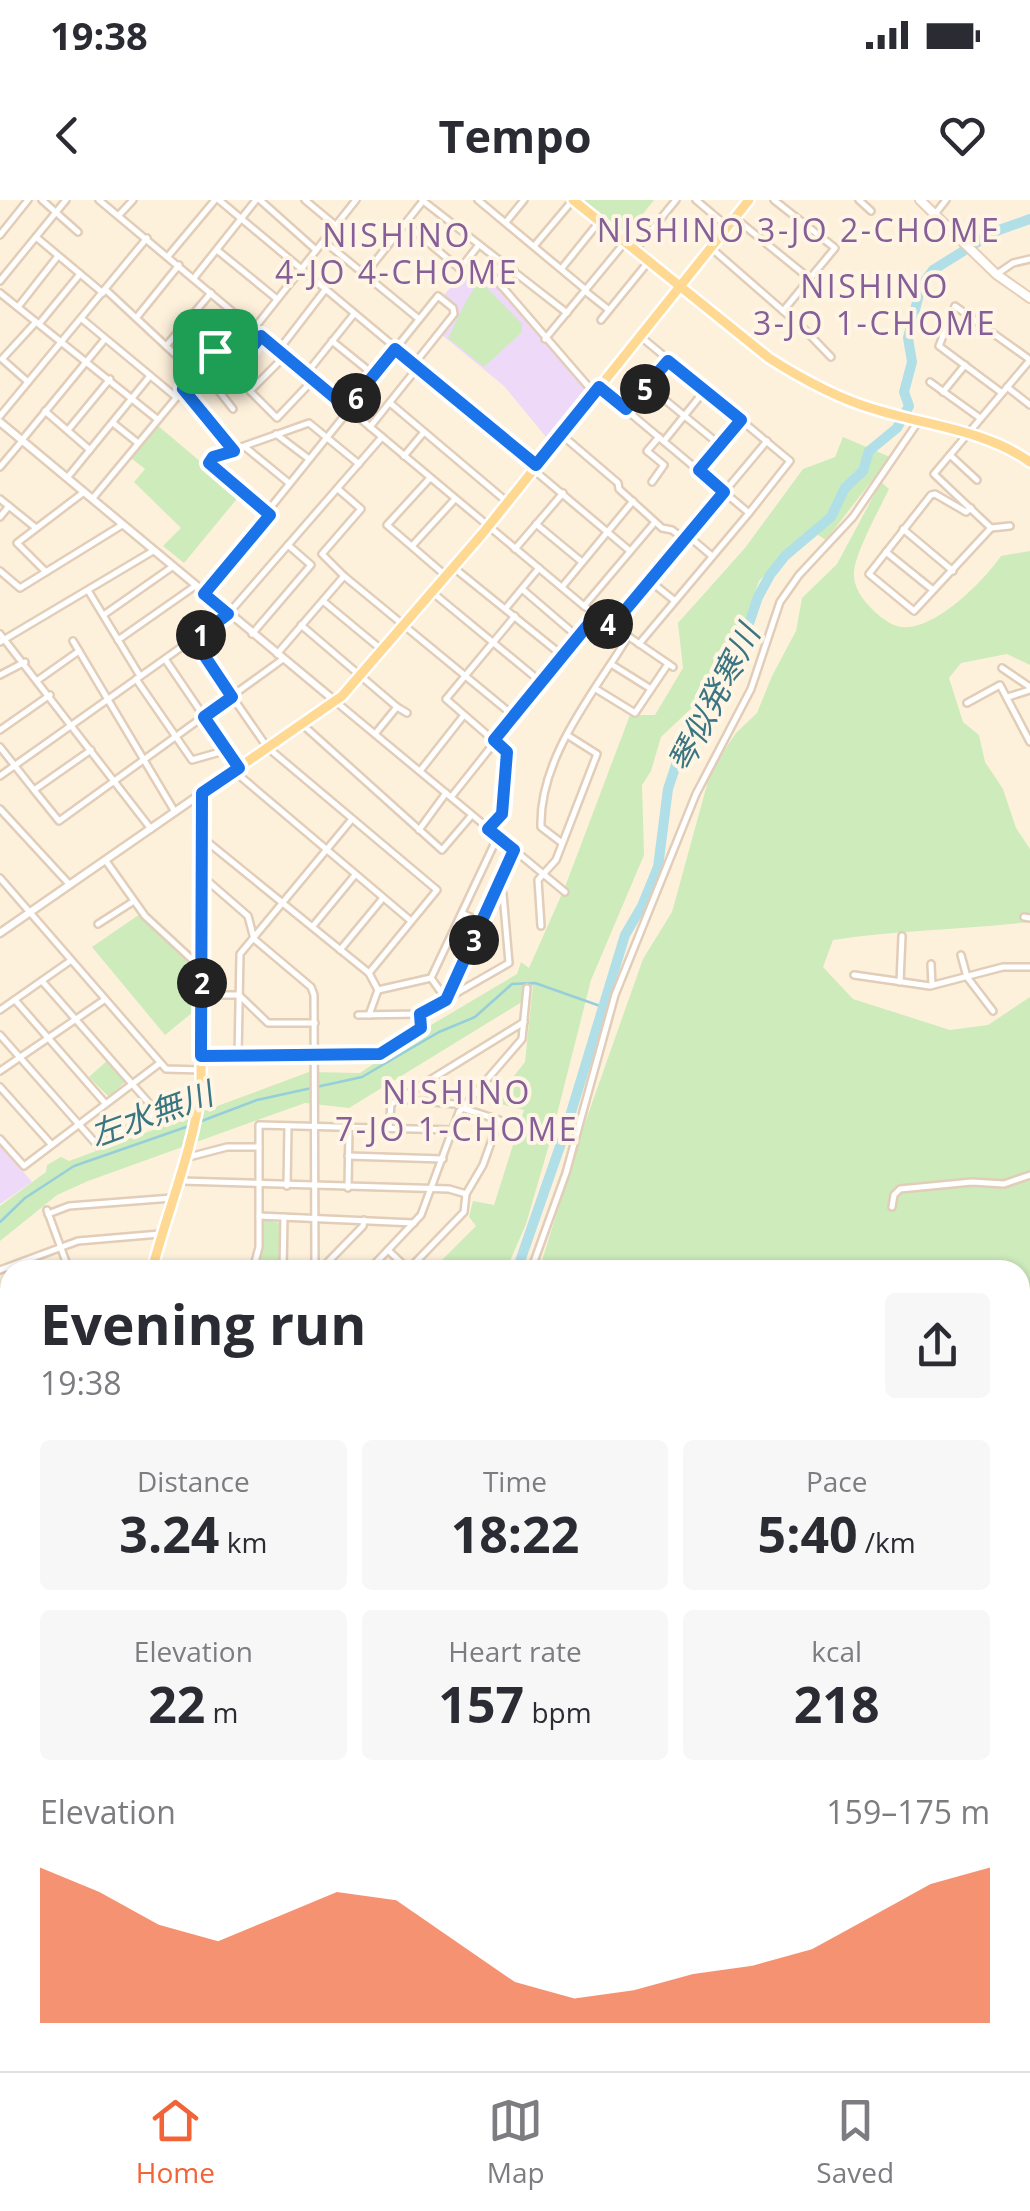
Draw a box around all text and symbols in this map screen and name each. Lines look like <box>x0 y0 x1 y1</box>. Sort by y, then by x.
text: 19:38 <box>50 9 148 61</box>
text: Tempo <box>438 105 592 166</box>
icon: back <box>40 108 95 163</box>
icon: heart <box>935 108 990 163</box>
district label: NISHINO 3-JO 2-CHOME <box>597 208 1001 251</box>
district label: NISHINO 4-JO 4-CHOME <box>275 213 519 293</box>
district label: NISHINO 3-JO 1-CHOME <box>753 264 997 344</box>
pin <box>173 309 258 394</box>
icon: arrive <box>188 324 243 379</box>
pin: 5 <box>620 364 670 414</box>
text: 5 <box>637 370 653 408</box>
pin: 6 <box>331 373 381 423</box>
text: 6 <box>348 379 364 417</box>
pin: 4 <box>583 599 633 649</box>
text: 4 <box>600 605 616 643</box>
pin: 1 <box>176 610 226 660</box>
water label: 琴似発寒川 <box>658 614 770 779</box>
text: 1 <box>193 616 209 654</box>
pin: 3 <box>449 915 499 965</box>
text: 3 <box>466 921 482 959</box>
pin: 2 <box>177 958 227 1008</box>
text: 2 <box>194 964 210 1002</box>
water label: 左水無川 <box>83 1070 221 1155</box>
district label: NISHINO 7-JO 1-CHOME <box>335 1070 579 1150</box>
text: Evening run <box>40 1286 366 1361</box>
button: share <box>885 1293 990 1398</box>
text: 19:38 <box>40 1361 122 1404</box>
text: Distance <box>137 1462 250 1500</box>
text: Time <box>483 1462 547 1500</box>
text: Pace <box>806 1462 867 1500</box>
text: 3.24 <box>119 1500 219 1568</box>
text: 18:22 <box>451 1500 579 1568</box>
text: 5:40 <box>758 1500 858 1568</box>
text: km <box>219 1523 267 1561</box>
text: /km <box>858 1523 916 1561</box>
text: Elevation <box>134 1632 253 1670</box>
text: Heart rate <box>448 1632 582 1670</box>
text: kcal <box>811 1632 862 1670</box>
text: 22 <box>148 1670 205 1738</box>
text: 157 <box>438 1670 524 1738</box>
text: 218 <box>794 1670 880 1738</box>
text: m <box>205 1693 239 1731</box>
text: bpm <box>524 1693 592 1731</box>
text: Elevation <box>40 1790 176 1833</box>
text: 159–175 m <box>826 1790 990 1833</box>
tab: Home <box>136 2093 215 2191</box>
tab: Map <box>487 2093 545 2191</box>
tab: Saved <box>816 2093 894 2191</box>

